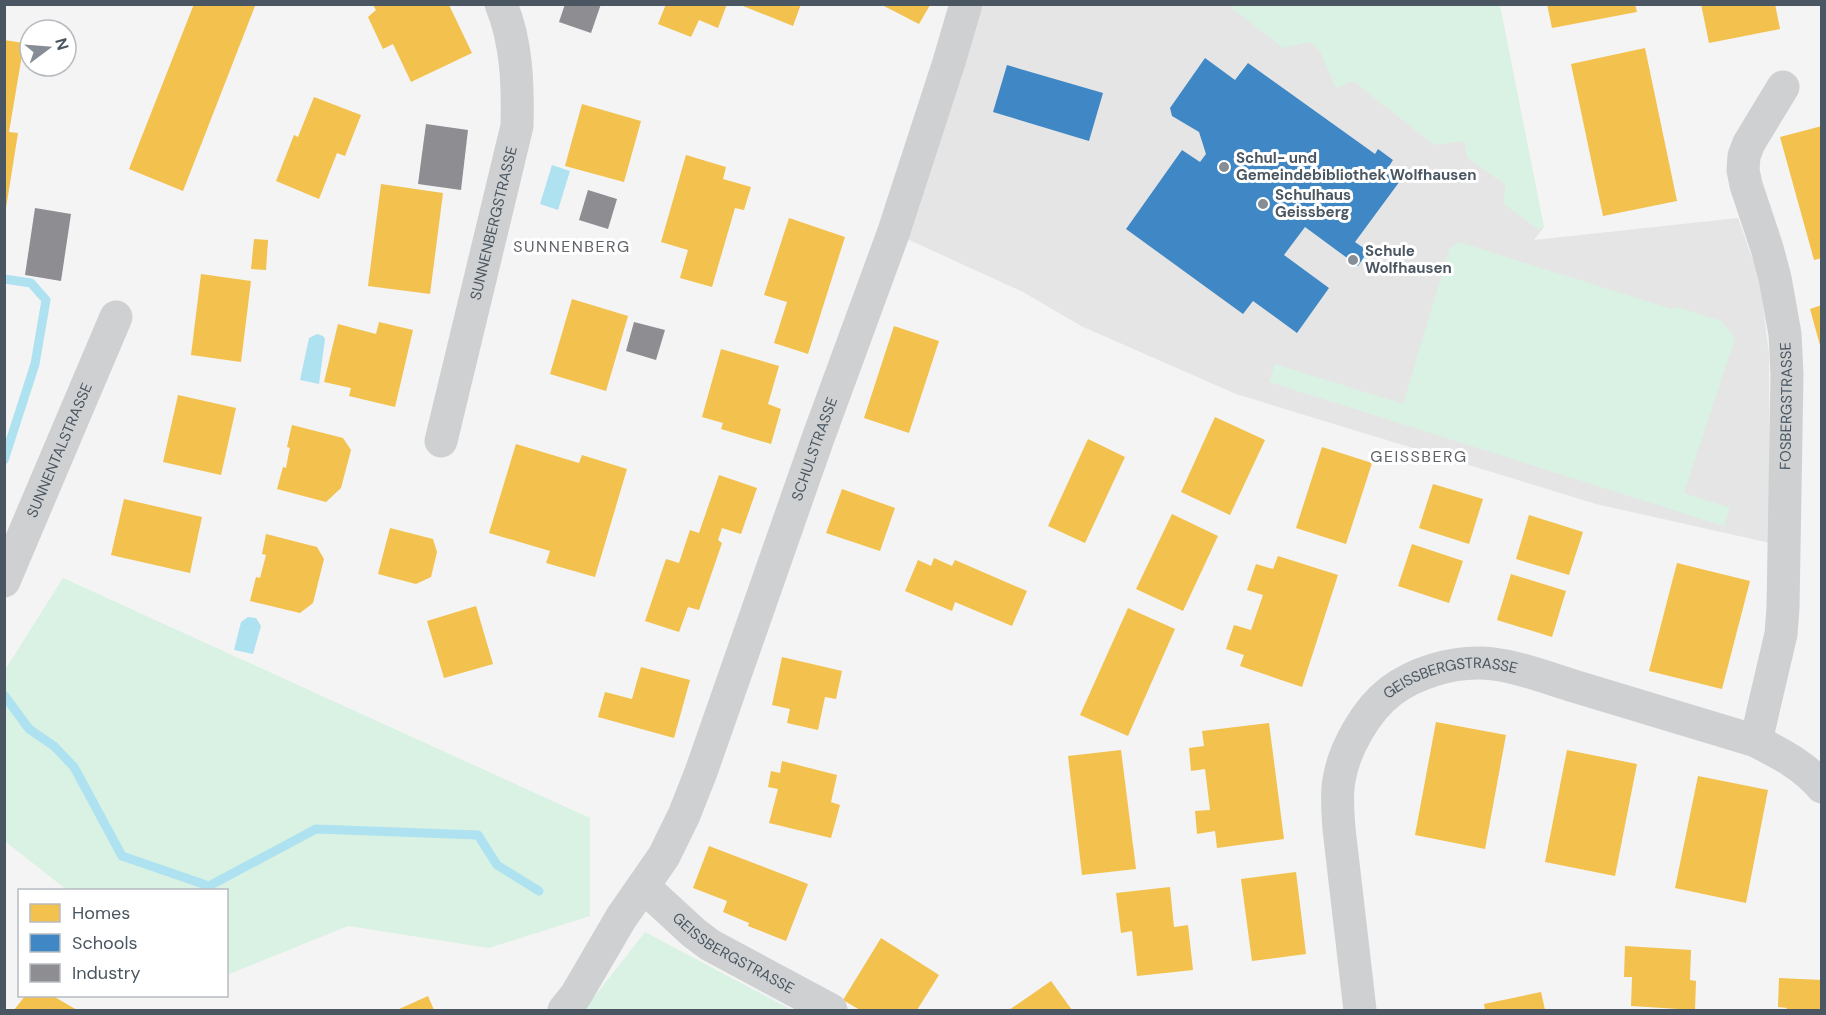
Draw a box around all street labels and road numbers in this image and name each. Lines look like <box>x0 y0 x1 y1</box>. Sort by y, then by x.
street label: SUNNENBERGSTRASSE <box>465 144 522 302</box>
street label: FOSBERGSTRASSE <box>1775 342 1797 470</box>
street label: SUNNENTALSTRASSE <box>22 380 97 521</box>
street label: SCHULSTRASSE <box>787 394 842 504</box>
street label: GEISSBERGSTRASSE <box>1379 653 1520 703</box>
street label: GEISSBERGSTRASSE <box>668 908 798 998</box>

